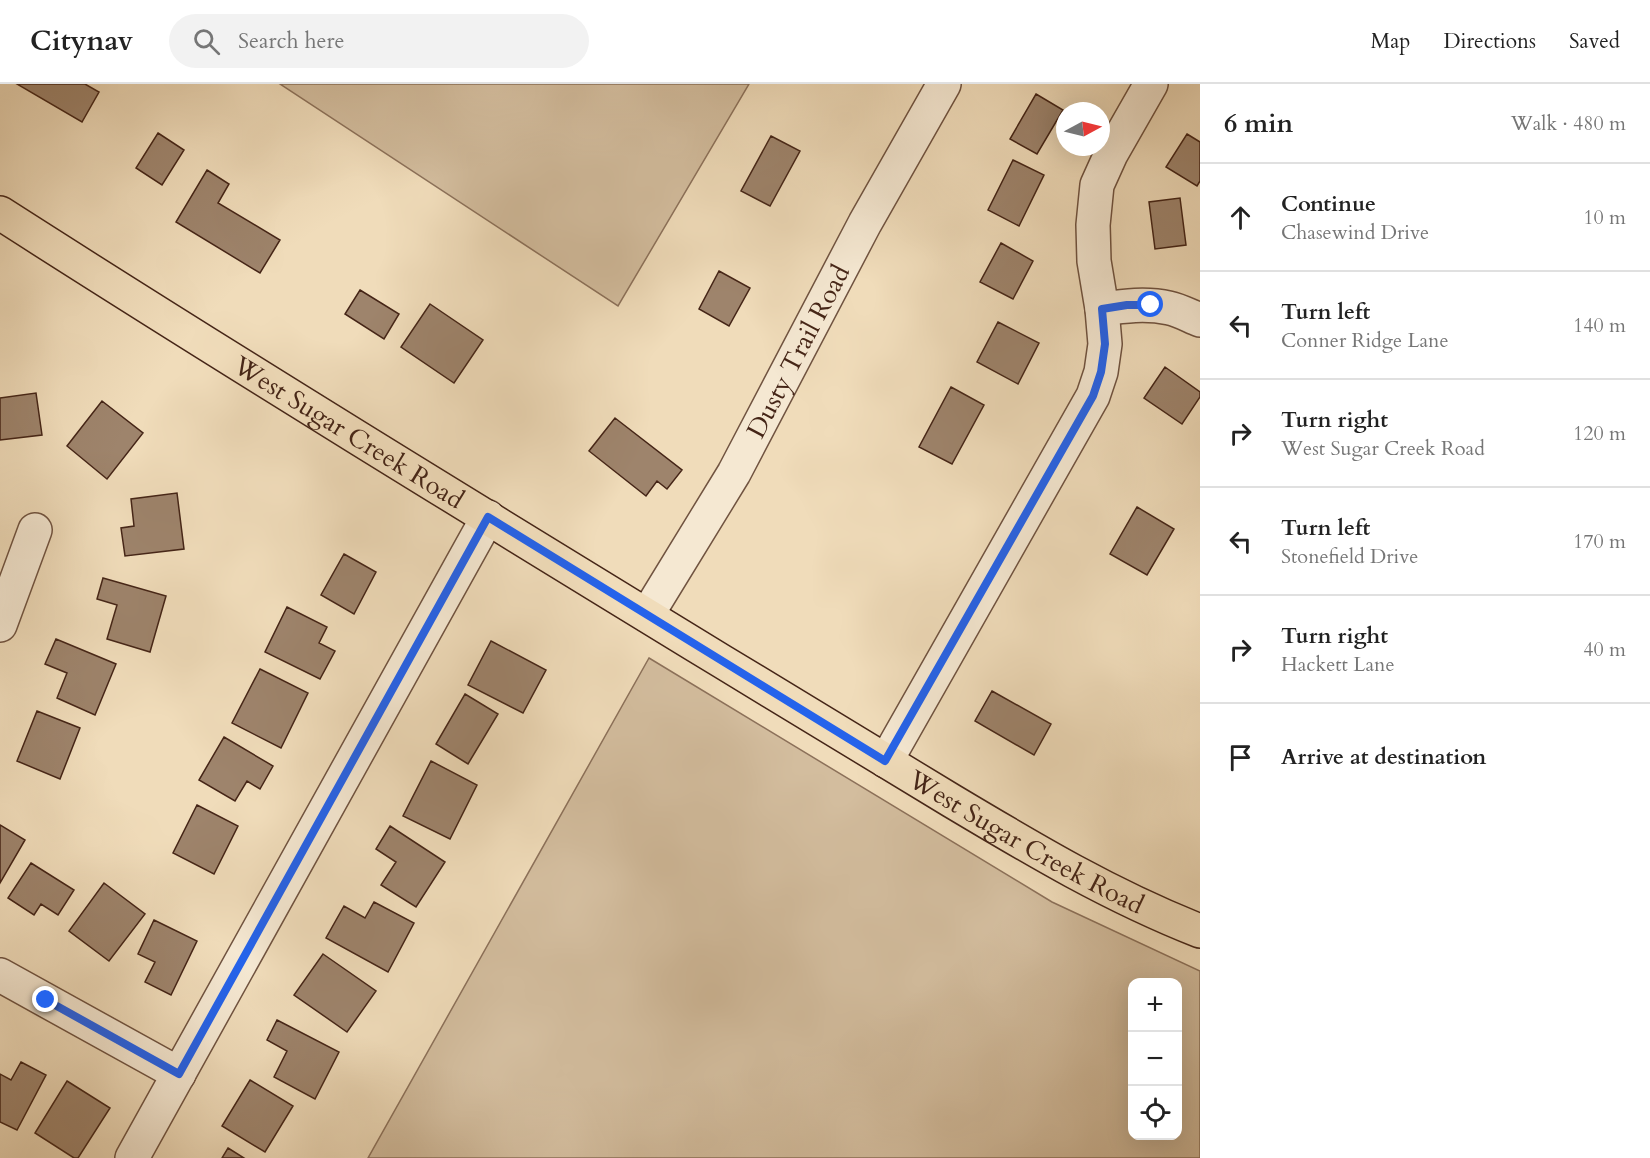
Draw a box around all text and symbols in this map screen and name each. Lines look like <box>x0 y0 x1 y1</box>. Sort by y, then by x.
search box <box>169 14 589 68</box>
text: Citynav <box>30 22 133 60</box>
icon: search <box>190 25 223 58</box>
text: Search here <box>238 26 345 56</box>
text: Map <box>1370 27 1410 56</box>
text: Directions <box>1443 27 1536 56</box>
text: Saved <box>1569 27 1620 56</box>
north arrow <box>1056 102 1110 156</box>
text: 6 min <box>1224 106 1293 141</box>
text: Walk · 480 m <box>1511 110 1626 137</box>
text: Continue <box>1281 189 1376 219</box>
icon: ahead <box>1224 201 1257 234</box>
text: 10 m <box>1583 204 1626 231</box>
text: Chasewind Drive <box>1281 219 1429 246</box>
street label: Dusty Trail Road <box>738 258 858 444</box>
route start <box>1137 291 1163 317</box>
text: Turn left <box>1281 297 1370 327</box>
icon: left <box>1224 309 1257 342</box>
text: 140 m <box>1573 312 1626 339</box>
text: Conner Ridge Lane <box>1281 327 1449 354</box>
street label: West Sugar Creek Road <box>226 347 471 517</box>
text: Turn right <box>1281 405 1388 435</box>
icon: right <box>1224 417 1257 450</box>
text: 120 m <box>1573 420 1626 447</box>
text: West Sugar Creek Road <box>1281 435 1485 462</box>
text: Turn left <box>1281 513 1370 543</box>
icon: left <box>1224 525 1257 558</box>
text: 170 m <box>1573 528 1626 555</box>
text: Stonefield Drive <box>1281 543 1418 570</box>
text: Turn right <box>1281 621 1388 651</box>
icon: right <box>1224 633 1257 666</box>
text: 40 m <box>1583 636 1626 663</box>
text: Hackett Lane <box>1281 651 1394 678</box>
icon: arrive <box>1224 741 1257 774</box>
text: Arrive at destination <box>1281 742 1486 772</box>
street label: West Sugar Creek Road <box>901 761 1150 922</box>
map controls <box>1128 978 1182 1140</box>
button: + <box>1128 978 1182 1032</box>
route end <box>32 986 58 1012</box>
button: − <box>1128 1032 1182 1086</box>
button: locate <box>1128 1086 1182 1140</box>

